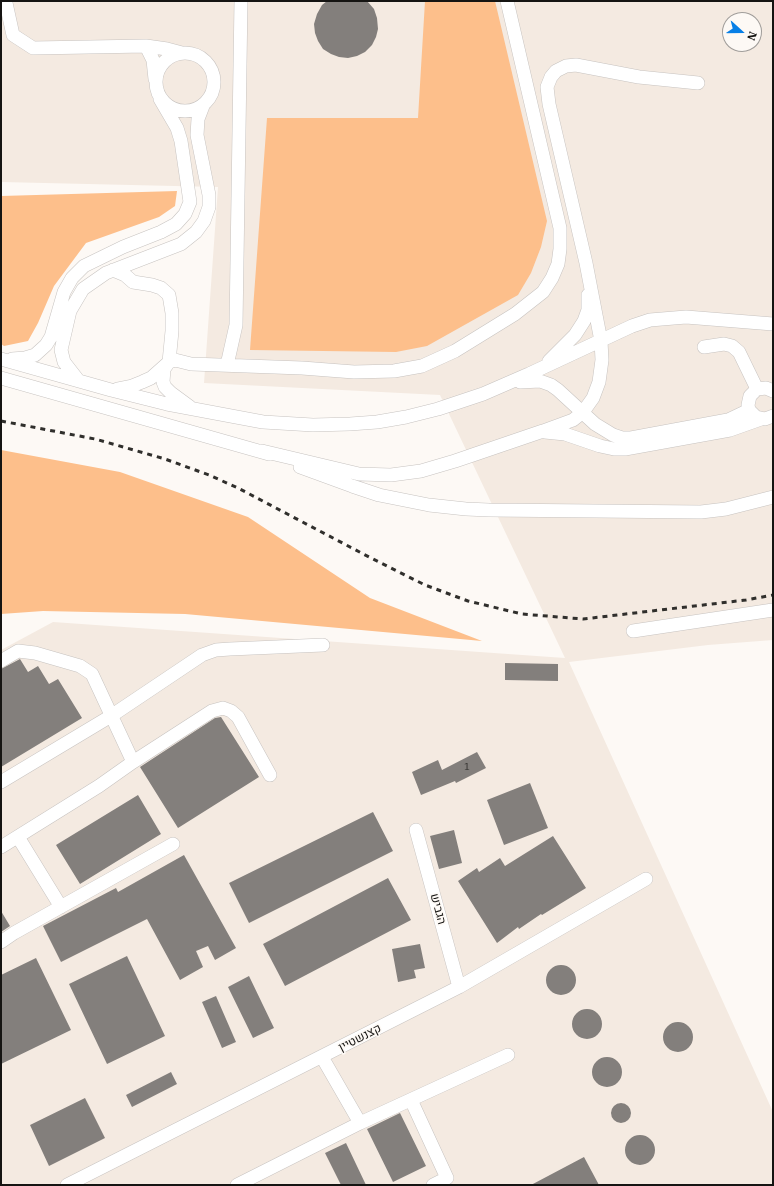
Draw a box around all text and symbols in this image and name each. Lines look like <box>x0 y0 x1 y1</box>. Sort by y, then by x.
north arrow <box>722 12 762 52</box>
text: N <box>744 29 760 43</box>
house number: 1 <box>464 761 470 773</box>
street label: הגביש <box>427 892 449 926</box>
street label: קצנשטיין <box>336 1021 384 1055</box>

